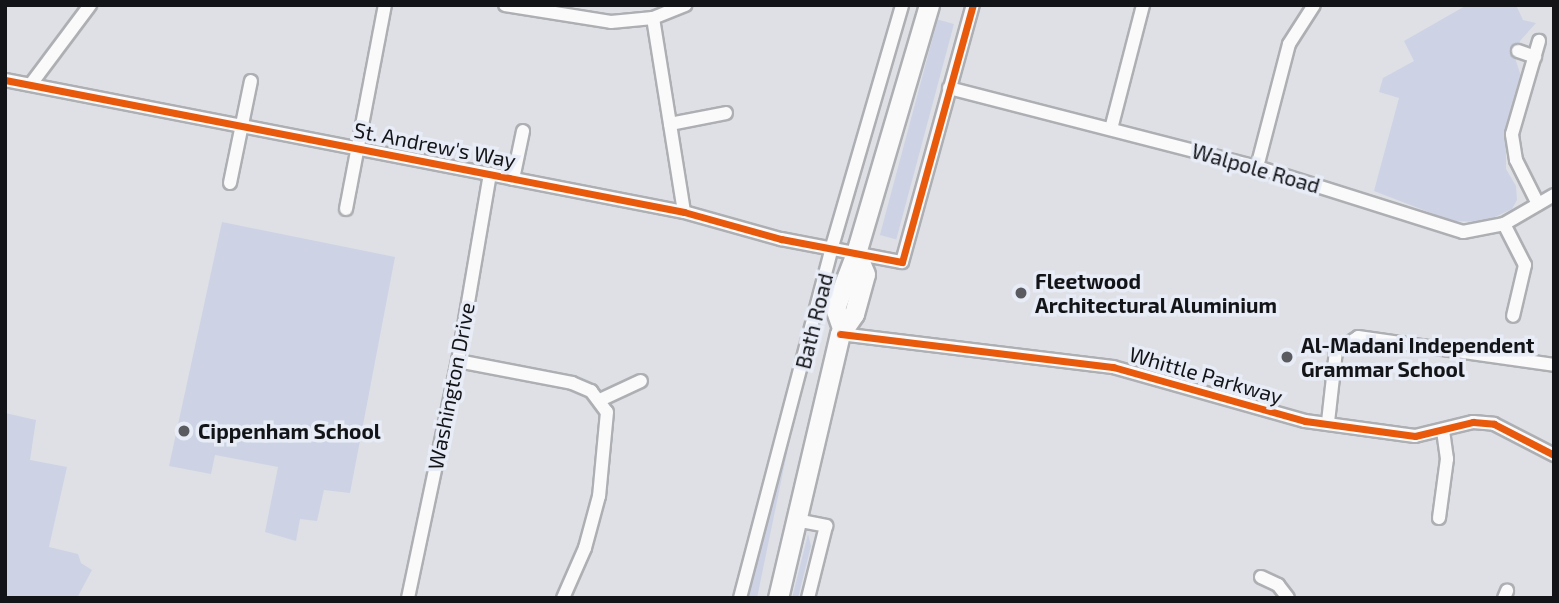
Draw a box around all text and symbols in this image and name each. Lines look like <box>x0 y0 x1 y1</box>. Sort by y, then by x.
street label: St. Andrew's Way <box>352 117 518 173</box>
street label: Walpole Road <box>1189 138 1323 198</box>
place label: Fleetwood Architectural Aluminium <box>1035 268 1278 318</box>
street label: Bath Road <box>790 271 838 371</box>
marker: Fleetwood Architectural Aluminium <box>1013 285 1029 301</box>
street label: Washington Drive <box>422 300 480 472</box>
place label: Al-Madani Independent Grammar School <box>1301 332 1534 382</box>
street label: Whittle Parkway <box>1126 341 1286 409</box>
marker: Al-Madani Independent Grammar School <box>1279 349 1295 365</box>
place label: Cippenham School <box>198 418 381 444</box>
marker: Cippenham School <box>176 423 192 439</box>

